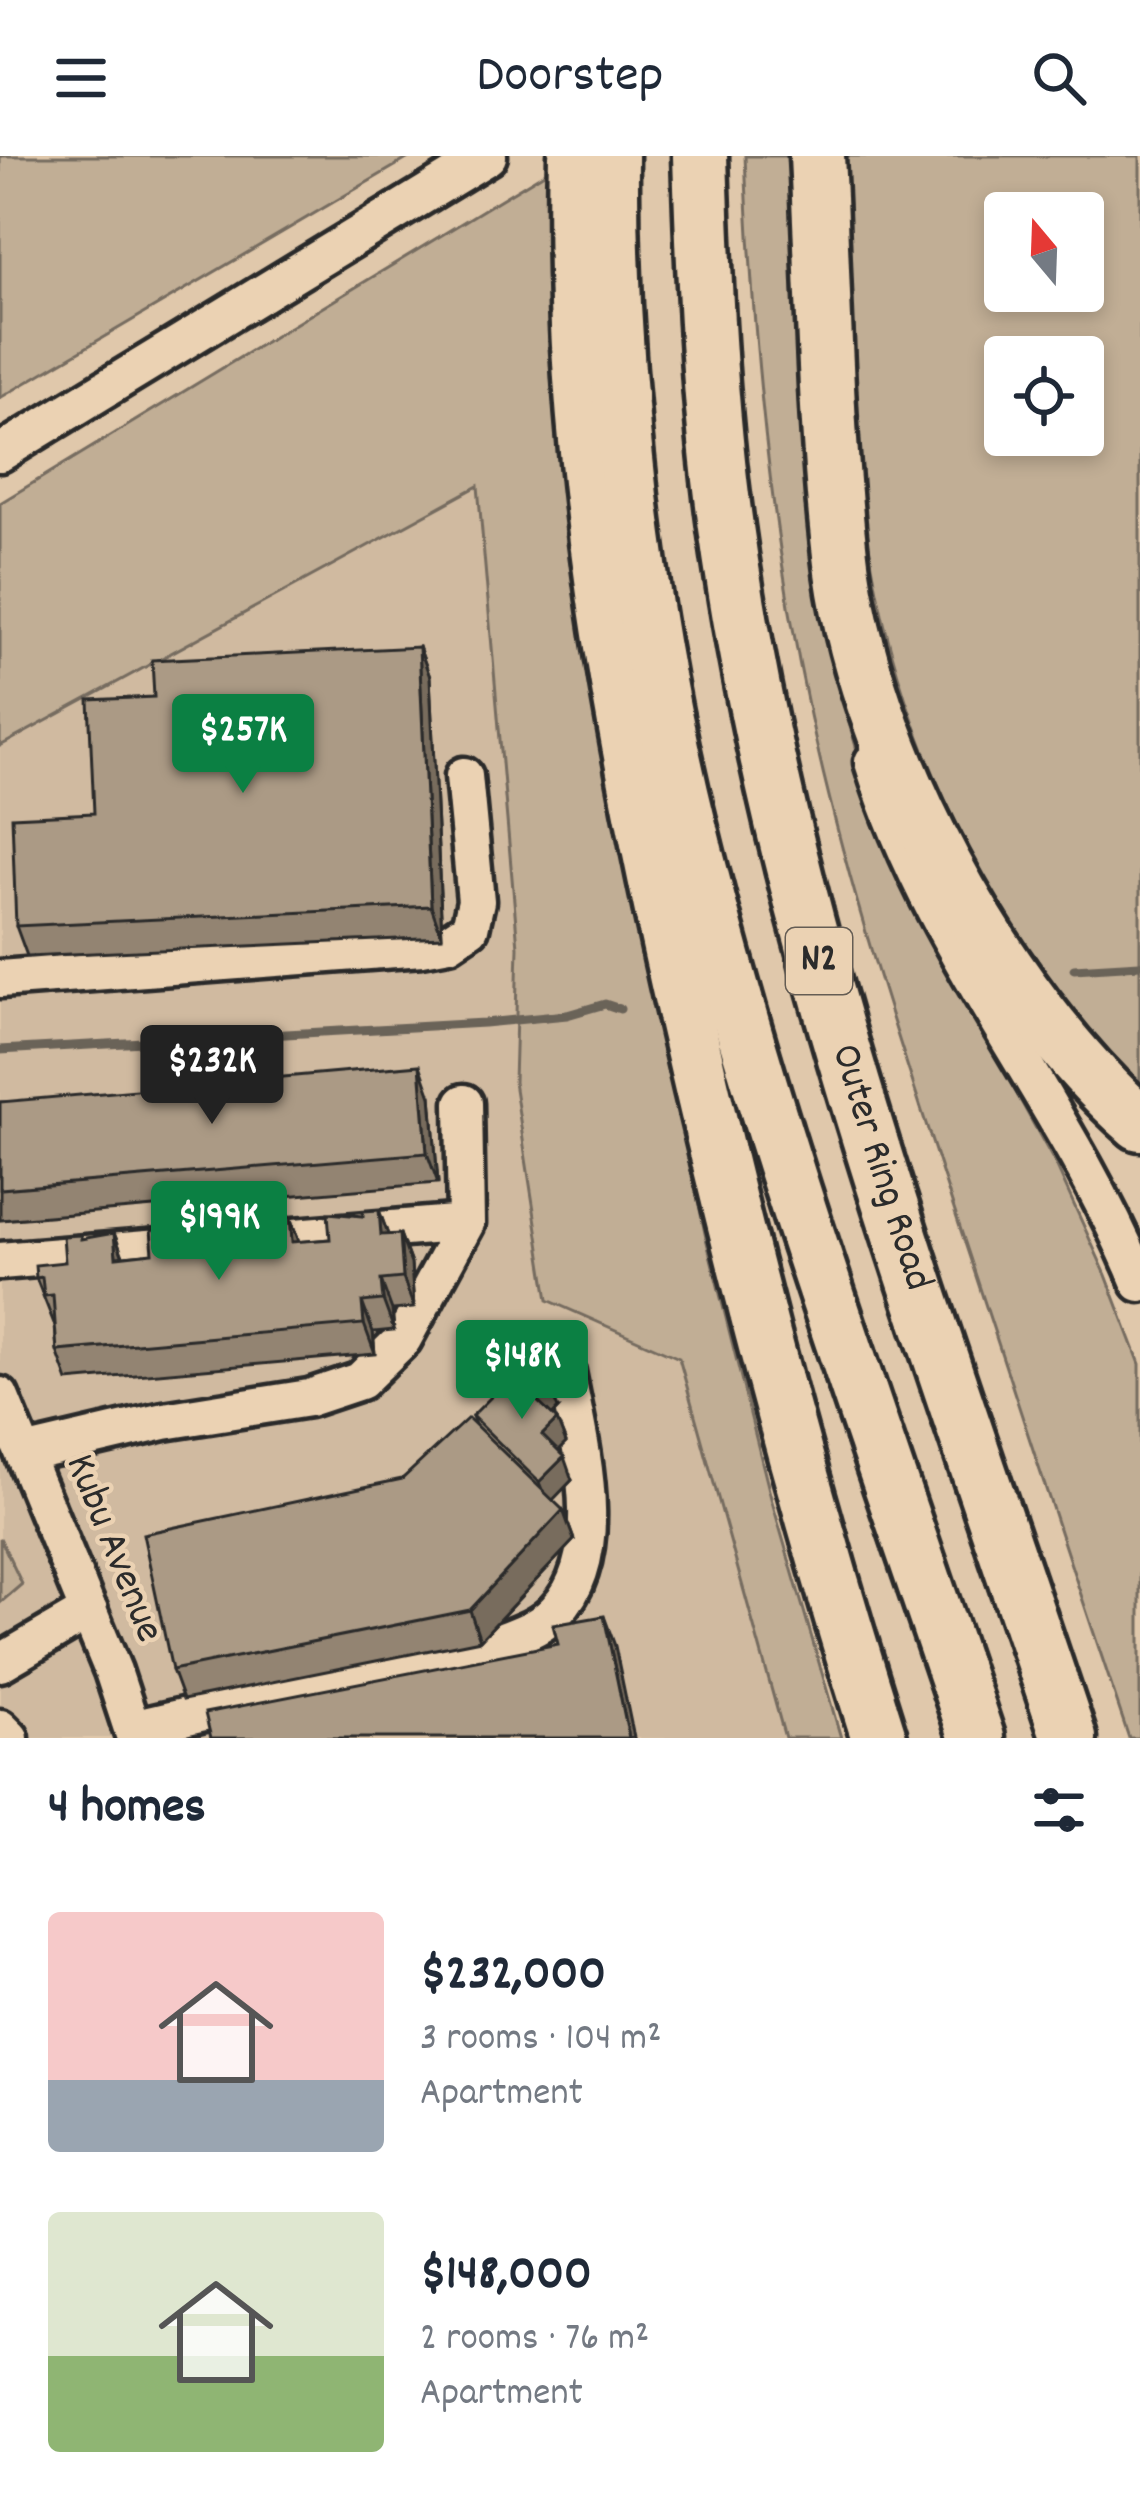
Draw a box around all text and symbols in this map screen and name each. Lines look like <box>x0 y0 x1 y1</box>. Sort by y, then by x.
text: Doorstep <box>476 40 664 117</box>
icon: menu <box>48 45 114 111</box>
icon: search <box>1026 45 1092 111</box>
north arrow <box>984 192 1104 312</box>
map controls <box>984 192 1104 456</box>
button: locate <box>984 336 1104 456</box>
pin: $257K <box>159 694 327 796</box>
text: $257K <box>199 705 287 760</box>
road number: N2 <box>786 928 852 994</box>
pin: $232K <box>128 1025 296 1127</box>
text: $232K <box>167 1036 257 1091</box>
street label: Outer Ring Road <box>813 1037 946 1299</box>
pin: $199K <box>135 1181 303 1283</box>
text: $199K <box>178 1192 260 1247</box>
pin: $148K <box>438 1320 606 1422</box>
text: $148K <box>483 1331 561 1386</box>
street label: Kubu Avenue <box>47 1446 177 1652</box>
text: 4 homes <box>48 1774 206 1846</box>
icon: filters <box>1026 1777 1092 1843</box>
text: $232,000 <box>420 1941 606 2013</box>
icon: home <box>144 1960 288 2104</box>
text: 3 rooms · 104 m² <box>420 2013 661 2068</box>
text: Apartment <box>420 2068 583 2123</box>
text: $148,000 <box>420 2241 592 2313</box>
icon: home <box>144 2260 288 2404</box>
text: 2 rooms · 76 m² <box>420 2313 649 2368</box>
text: Apartment <box>420 2368 583 2423</box>

